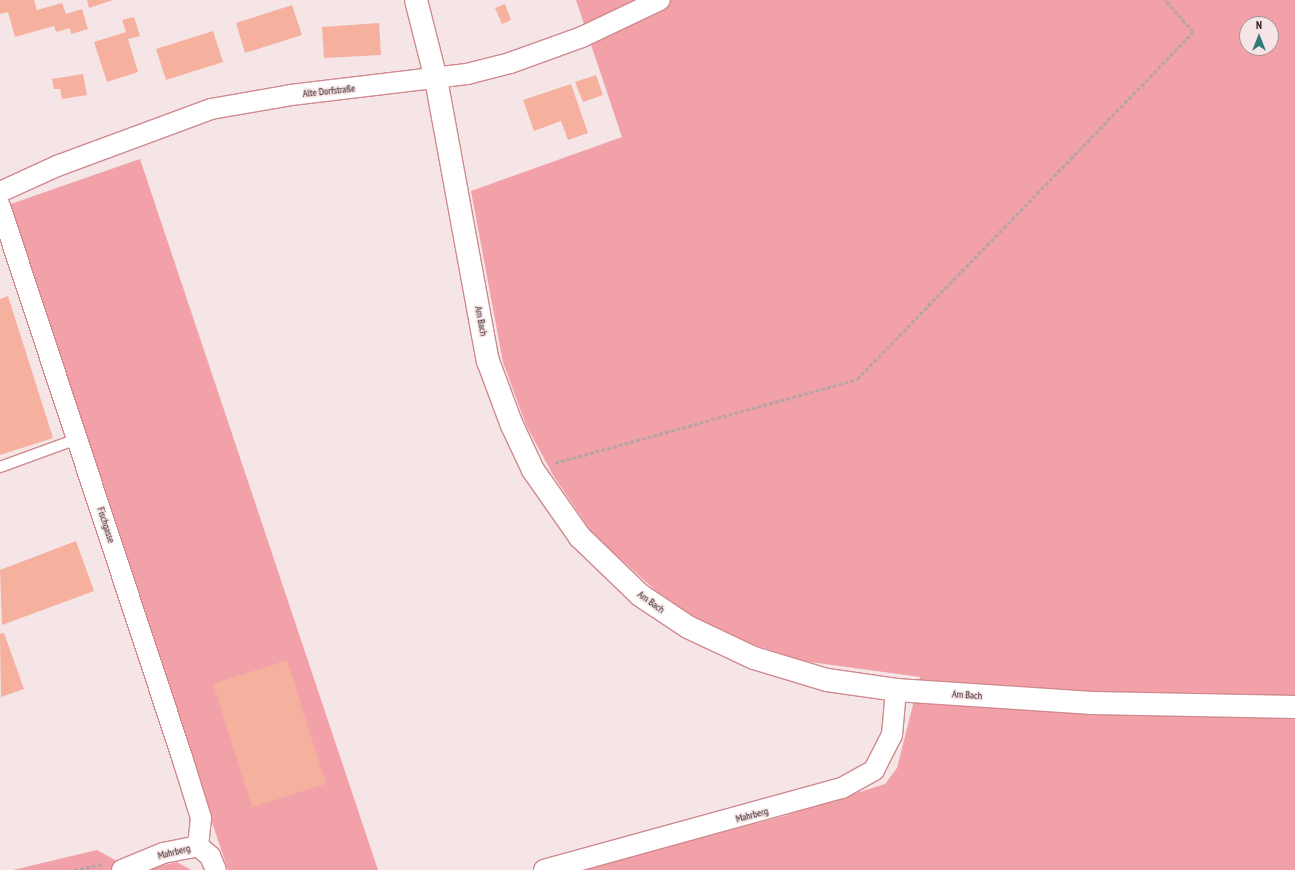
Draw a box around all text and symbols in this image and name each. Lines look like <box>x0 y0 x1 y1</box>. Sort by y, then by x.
north arrow <box>1239 16 1279 56</box>
text: N <box>1256 18 1262 32</box>
street label: Alte Dorfstraße <box>302 82 356 100</box>
street label: Am Bach <box>472 305 490 337</box>
street label: Fischgasse <box>95 506 117 544</box>
street label: Am Bach <box>635 588 667 616</box>
street label: Am Bach <box>952 688 982 702</box>
street label: Mahrberg <box>734 805 770 825</box>
street label: Mahrberg <box>157 842 191 862</box>

